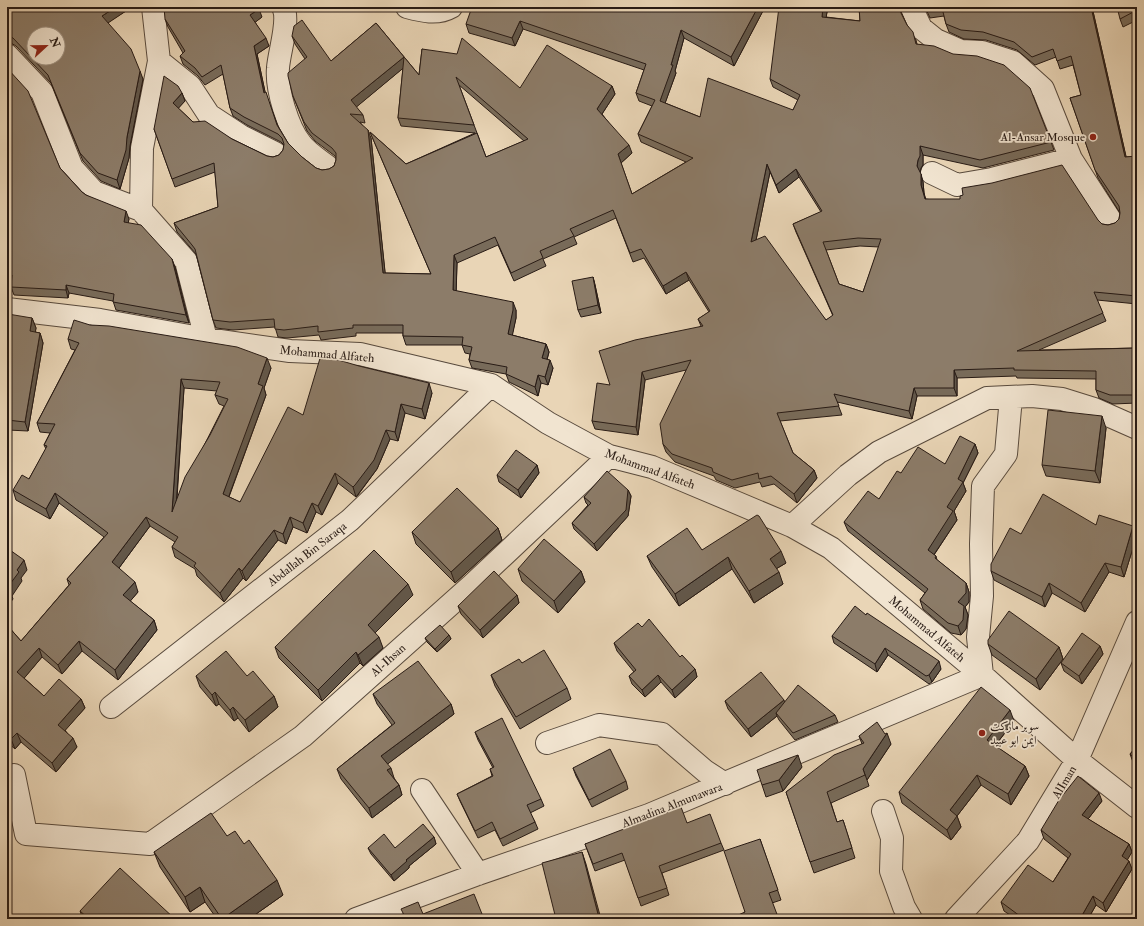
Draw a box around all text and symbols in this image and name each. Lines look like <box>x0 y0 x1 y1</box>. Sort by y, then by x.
north arrow <box>26 26 66 66</box>
text: N <box>47 35 63 51</box>
place label: Al-Ansar Mosque <box>1000 130 1085 145</box>
marker: Al-Ansar Mosque <box>1088 132 1098 142</box>
street label: Mohammad Alfateh <box>279 343 376 366</box>
street label: Mohammad Alfateh <box>603 446 698 493</box>
street label: Abdallah Bin Saraqa <box>264 518 351 591</box>
street label: Mohammad Alfateh <box>885 593 968 666</box>
street label: Al-Ihsan <box>367 641 409 681</box>
place label: سوبر ماركت ايمن ابو عبيد <box>990 719 1039 749</box>
marker: سوبر ماركت ايمن ابو عبيد <box>977 728 987 738</box>
street label: AlIman <box>1048 763 1080 802</box>
street label: Almadina Almunawara <box>619 779 726 832</box>

